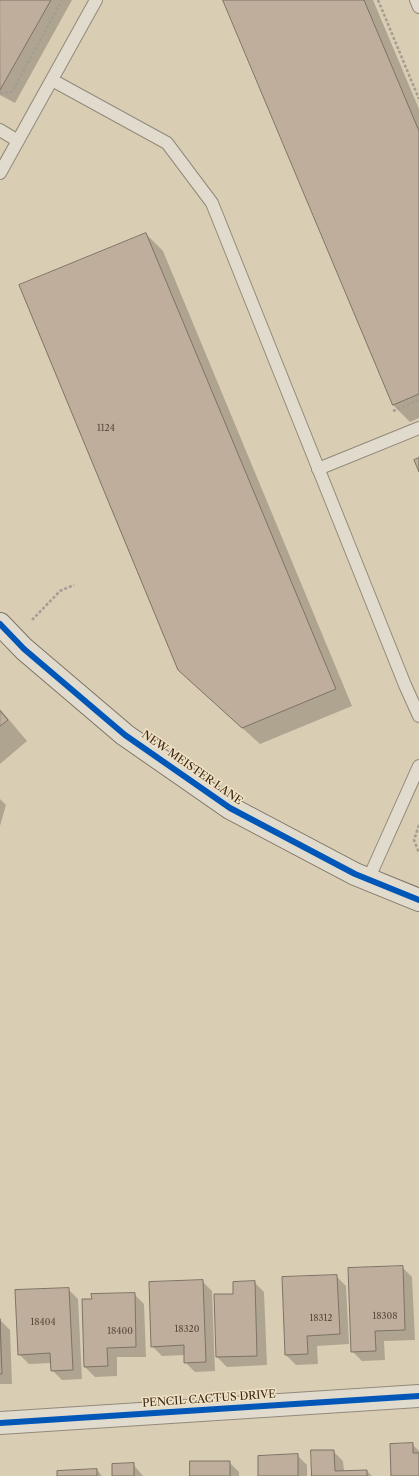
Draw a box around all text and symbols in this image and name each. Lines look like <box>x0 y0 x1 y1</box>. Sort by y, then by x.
house number: 1124 <box>97 423 115 433</box>
street label: NEW MEISTER LANE <box>139 728 245 808</box>
house number: 18308 <box>372 1311 398 1321</box>
house number: 18312 <box>309 1313 333 1323</box>
house number: 18404 <box>30 1317 56 1327</box>
house number: 18320 <box>175 1324 199 1334</box>
house number: 18400 <box>107 1326 133 1336</box>
street label: PENCIL CACTUS DRIVE <box>142 1388 276 1410</box>

